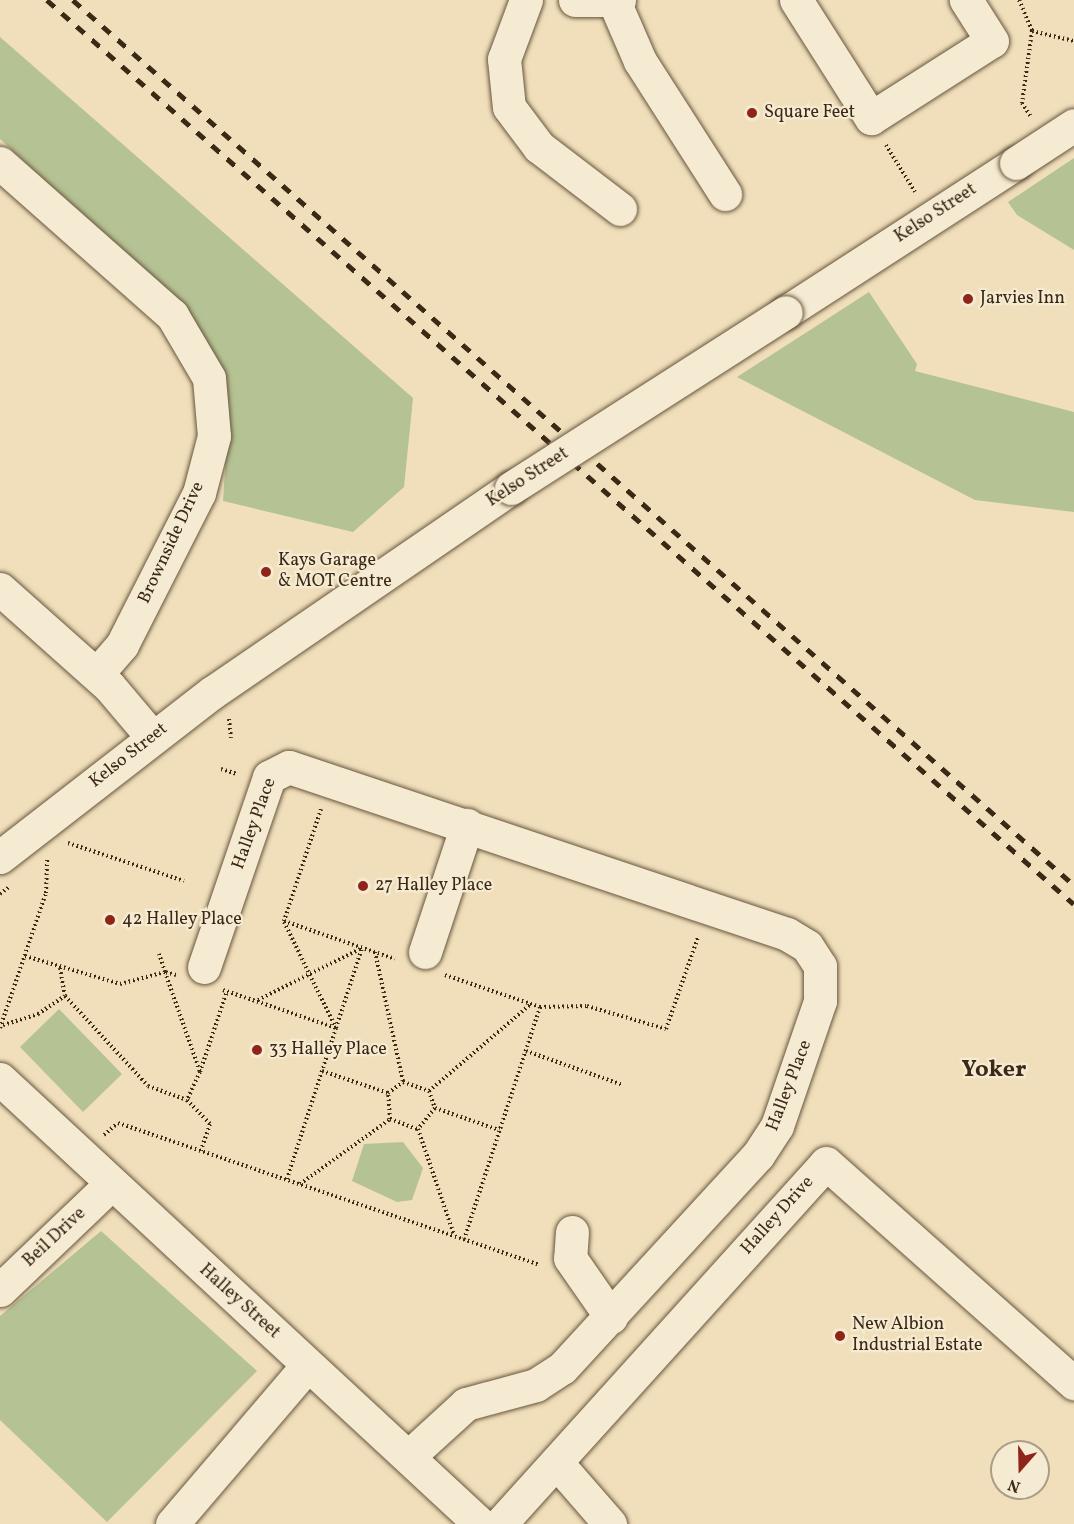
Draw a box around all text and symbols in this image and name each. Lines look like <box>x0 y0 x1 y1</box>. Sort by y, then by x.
place label: Square Feet <box>764 102 855 124</box>
marker: Square Feet <box>745 106 759 120</box>
street label: Kelso Street <box>891 179 981 249</box>
place label: Jarvies Inn <box>980 288 1065 310</box>
marker: Jarvies Inn <box>961 292 975 306</box>
street label: Kelso Street <box>483 443 573 513</box>
street label: Brownside Drive <box>134 479 210 607</box>
place label: Kays Garage & MOT Centre <box>278 551 392 594</box>
marker: Kays Garage & MOT Centre <box>259 565 273 579</box>
street label: Kelso Street <box>86 719 172 793</box>
street label: Halley Place <box>228 775 282 873</box>
place label: 27 Halley Place <box>375 875 493 897</box>
marker: 27 Halley Place <box>356 879 370 893</box>
place label: 42 Halley Place <box>122 909 242 931</box>
marker: 42 Halley Place <box>103 913 117 927</box>
street label: Halley Place <box>763 1037 817 1135</box>
place label: 33 Halley Place <box>269 1039 387 1061</box>
marker: 33 Halley Place <box>250 1043 264 1057</box>
district label: Yoker <box>962 1057 1026 1085</box>
street label: Halley Drive <box>737 1172 819 1260</box>
street label: Beil Drive <box>19 1203 91 1273</box>
street label: Halley Street <box>194 1260 284 1344</box>
place label: New Albion Industrial Estate <box>852 1315 983 1358</box>
marker: New Albion Industrial Estate <box>833 1329 847 1343</box>
north arrow <box>990 1440 1050 1500</box>
text: N <box>1005 1473 1024 1497</box>

